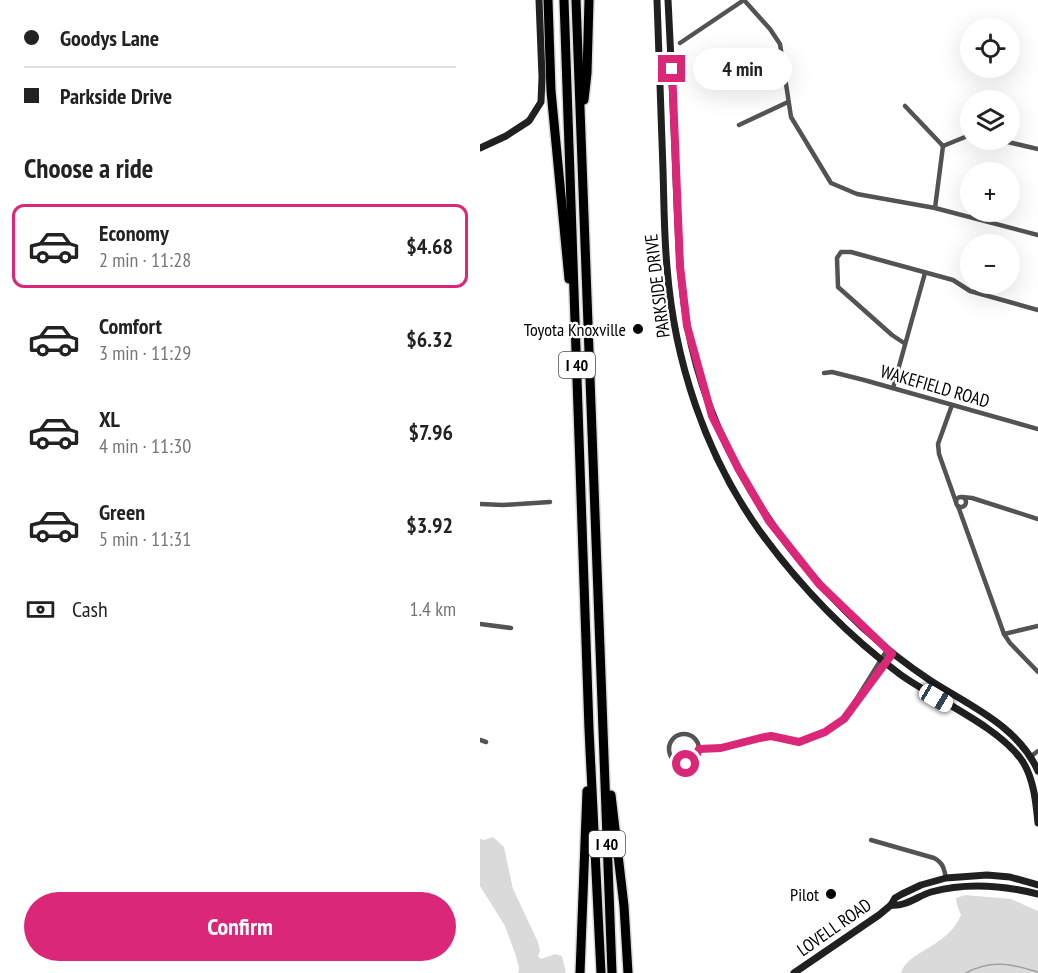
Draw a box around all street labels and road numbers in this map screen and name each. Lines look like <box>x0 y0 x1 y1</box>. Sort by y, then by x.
street label: PARKSIDE DRIVE <box>639 233 675 339</box>
road number: I 40 <box>559 352 595 378</box>
street label: WAKEFIELD ROAD <box>878 359 992 413</box>
road number: I 40 <box>589 831 625 857</box>
street label: LOVELL ROAD <box>792 893 876 961</box>

